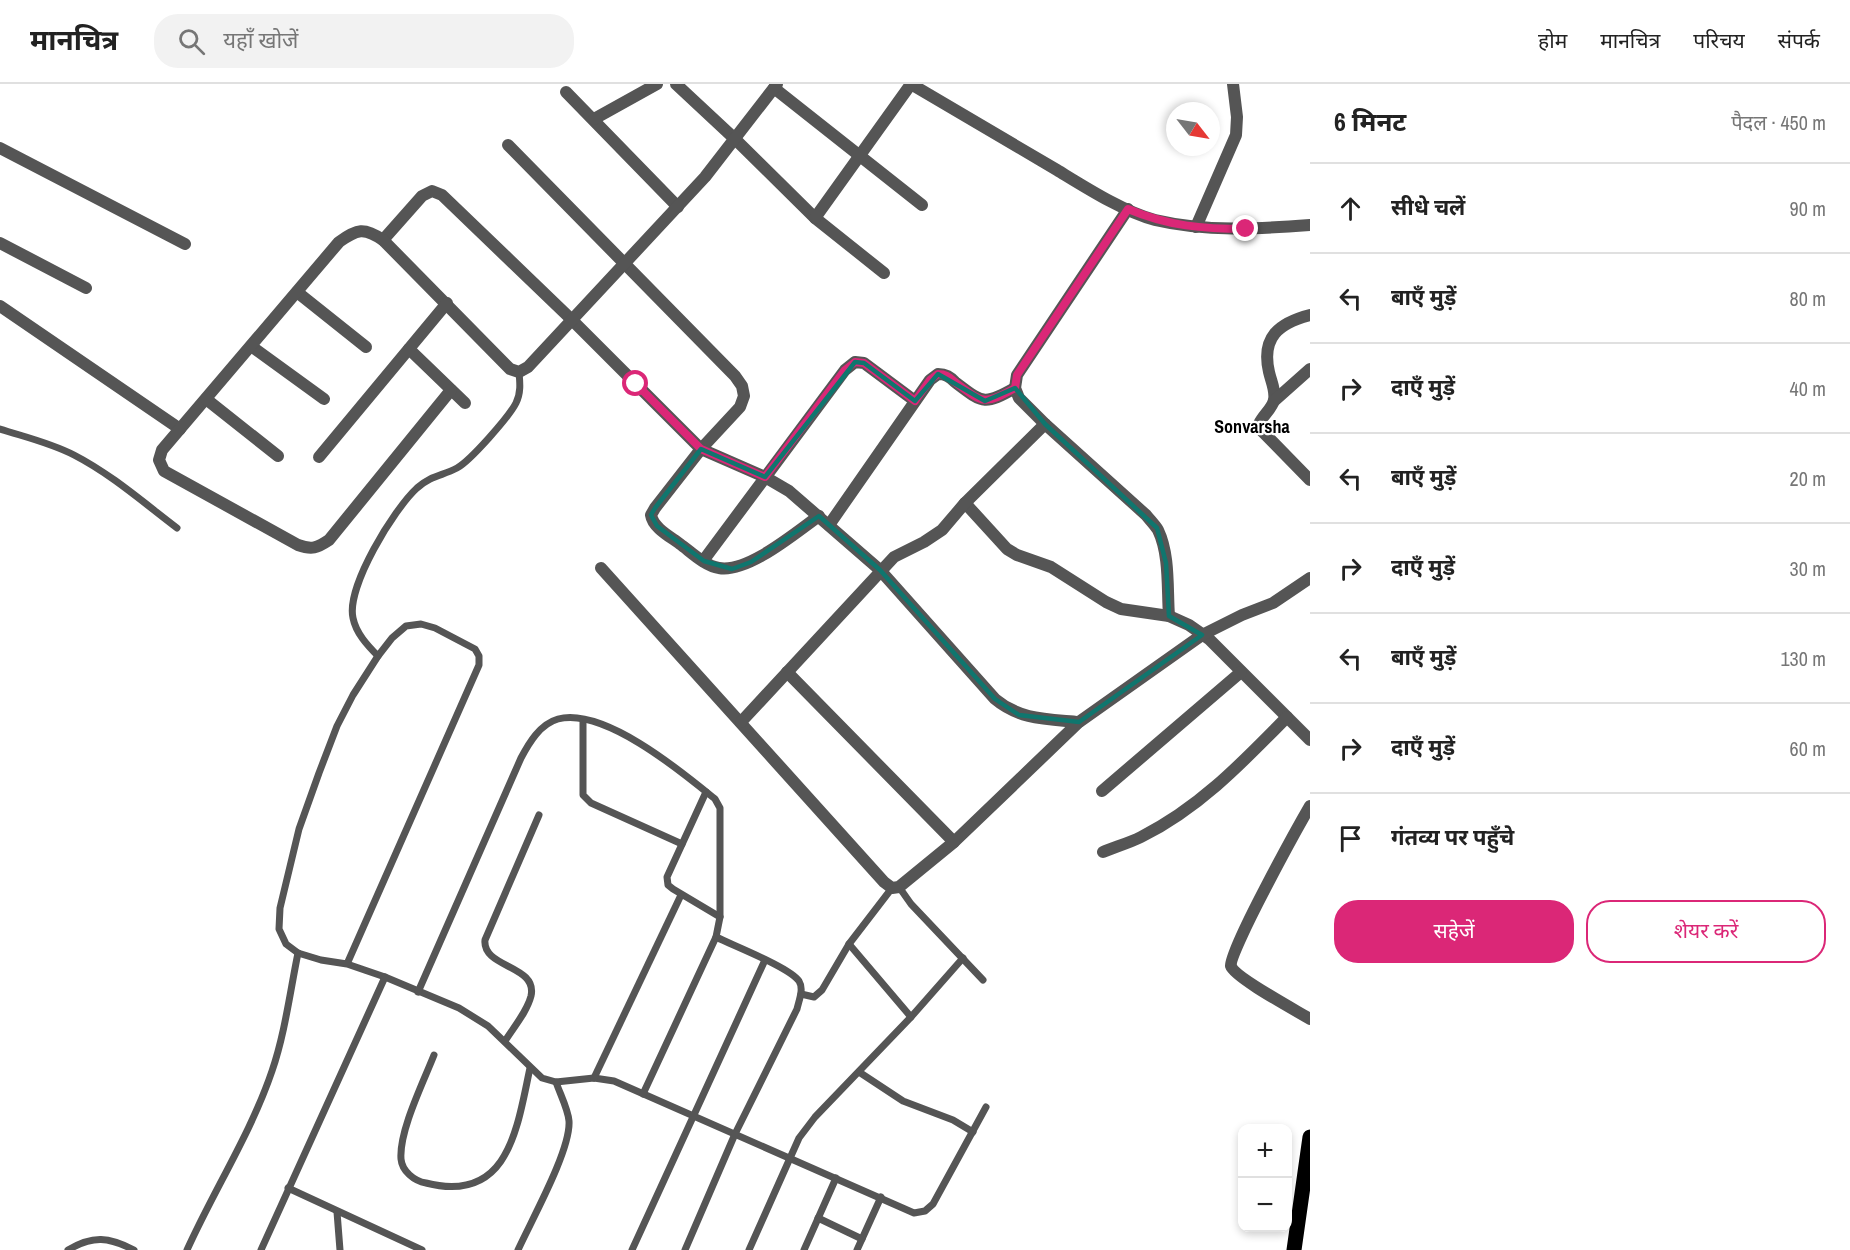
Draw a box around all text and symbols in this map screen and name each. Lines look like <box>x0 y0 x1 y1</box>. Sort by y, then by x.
search box <box>154 14 574 68</box>
text: मानचित्र <box>30 21 118 59</box>
icon: search <box>175 25 208 58</box>
text: यहाँ खोजें <box>223 25 298 55</box>
text: होम <box>1538 26 1567 55</box>
text: मानचित्र <box>1600 26 1660 55</box>
text: परिचय <box>1693 26 1745 55</box>
text: संपर्क <box>1778 26 1820 55</box>
north arrow <box>1166 102 1220 156</box>
text: 6 मिनट <box>1334 104 1406 139</box>
text: पैदल · 450 m <box>1731 109 1826 136</box>
icon: ahead <box>1334 192 1367 225</box>
text: सीधे चलें <box>1391 192 1465 222</box>
text: 90 m <box>1790 195 1826 222</box>
route end <box>1232 215 1258 241</box>
icon: left <box>1334 282 1367 315</box>
text: बाएँ मुड़ें <box>1391 282 1456 312</box>
text: 80 m <box>1790 285 1826 312</box>
route start <box>622 370 648 396</box>
icon: right <box>1334 372 1367 405</box>
text: दाएँ मुड़ें <box>1391 372 1455 402</box>
text: 40 m <box>1790 375 1826 402</box>
district label: Sonvarsha <box>1214 414 1291 439</box>
icon: left <box>1334 462 1367 495</box>
text: बाएँ मुड़ें <box>1391 462 1456 492</box>
text: 20 m <box>1790 465 1826 492</box>
icon: right <box>1334 552 1367 585</box>
text: दाएँ मुड़ें <box>1391 552 1455 582</box>
text: 30 m <box>1790 555 1826 582</box>
icon: left <box>1334 642 1367 675</box>
text: बाएँ मुड़ें <box>1391 642 1456 672</box>
text: 130 m <box>1780 645 1826 672</box>
icon: right <box>1334 732 1367 765</box>
text: दाएँ मुड़ें <box>1391 732 1455 762</box>
text: 60 m <box>1790 735 1826 762</box>
icon: arrive <box>1334 822 1367 855</box>
text: गंतव्य पर पहुँचे <box>1391 822 1514 852</box>
button: सहेजें <box>1334 900 1574 963</box>
button: शेयर करें <box>1586 900 1826 963</box>
map controls <box>1238 1124 1292 1232</box>
button: + <box>1238 1124 1292 1178</box>
button: − <box>1238 1178 1292 1232</box>

